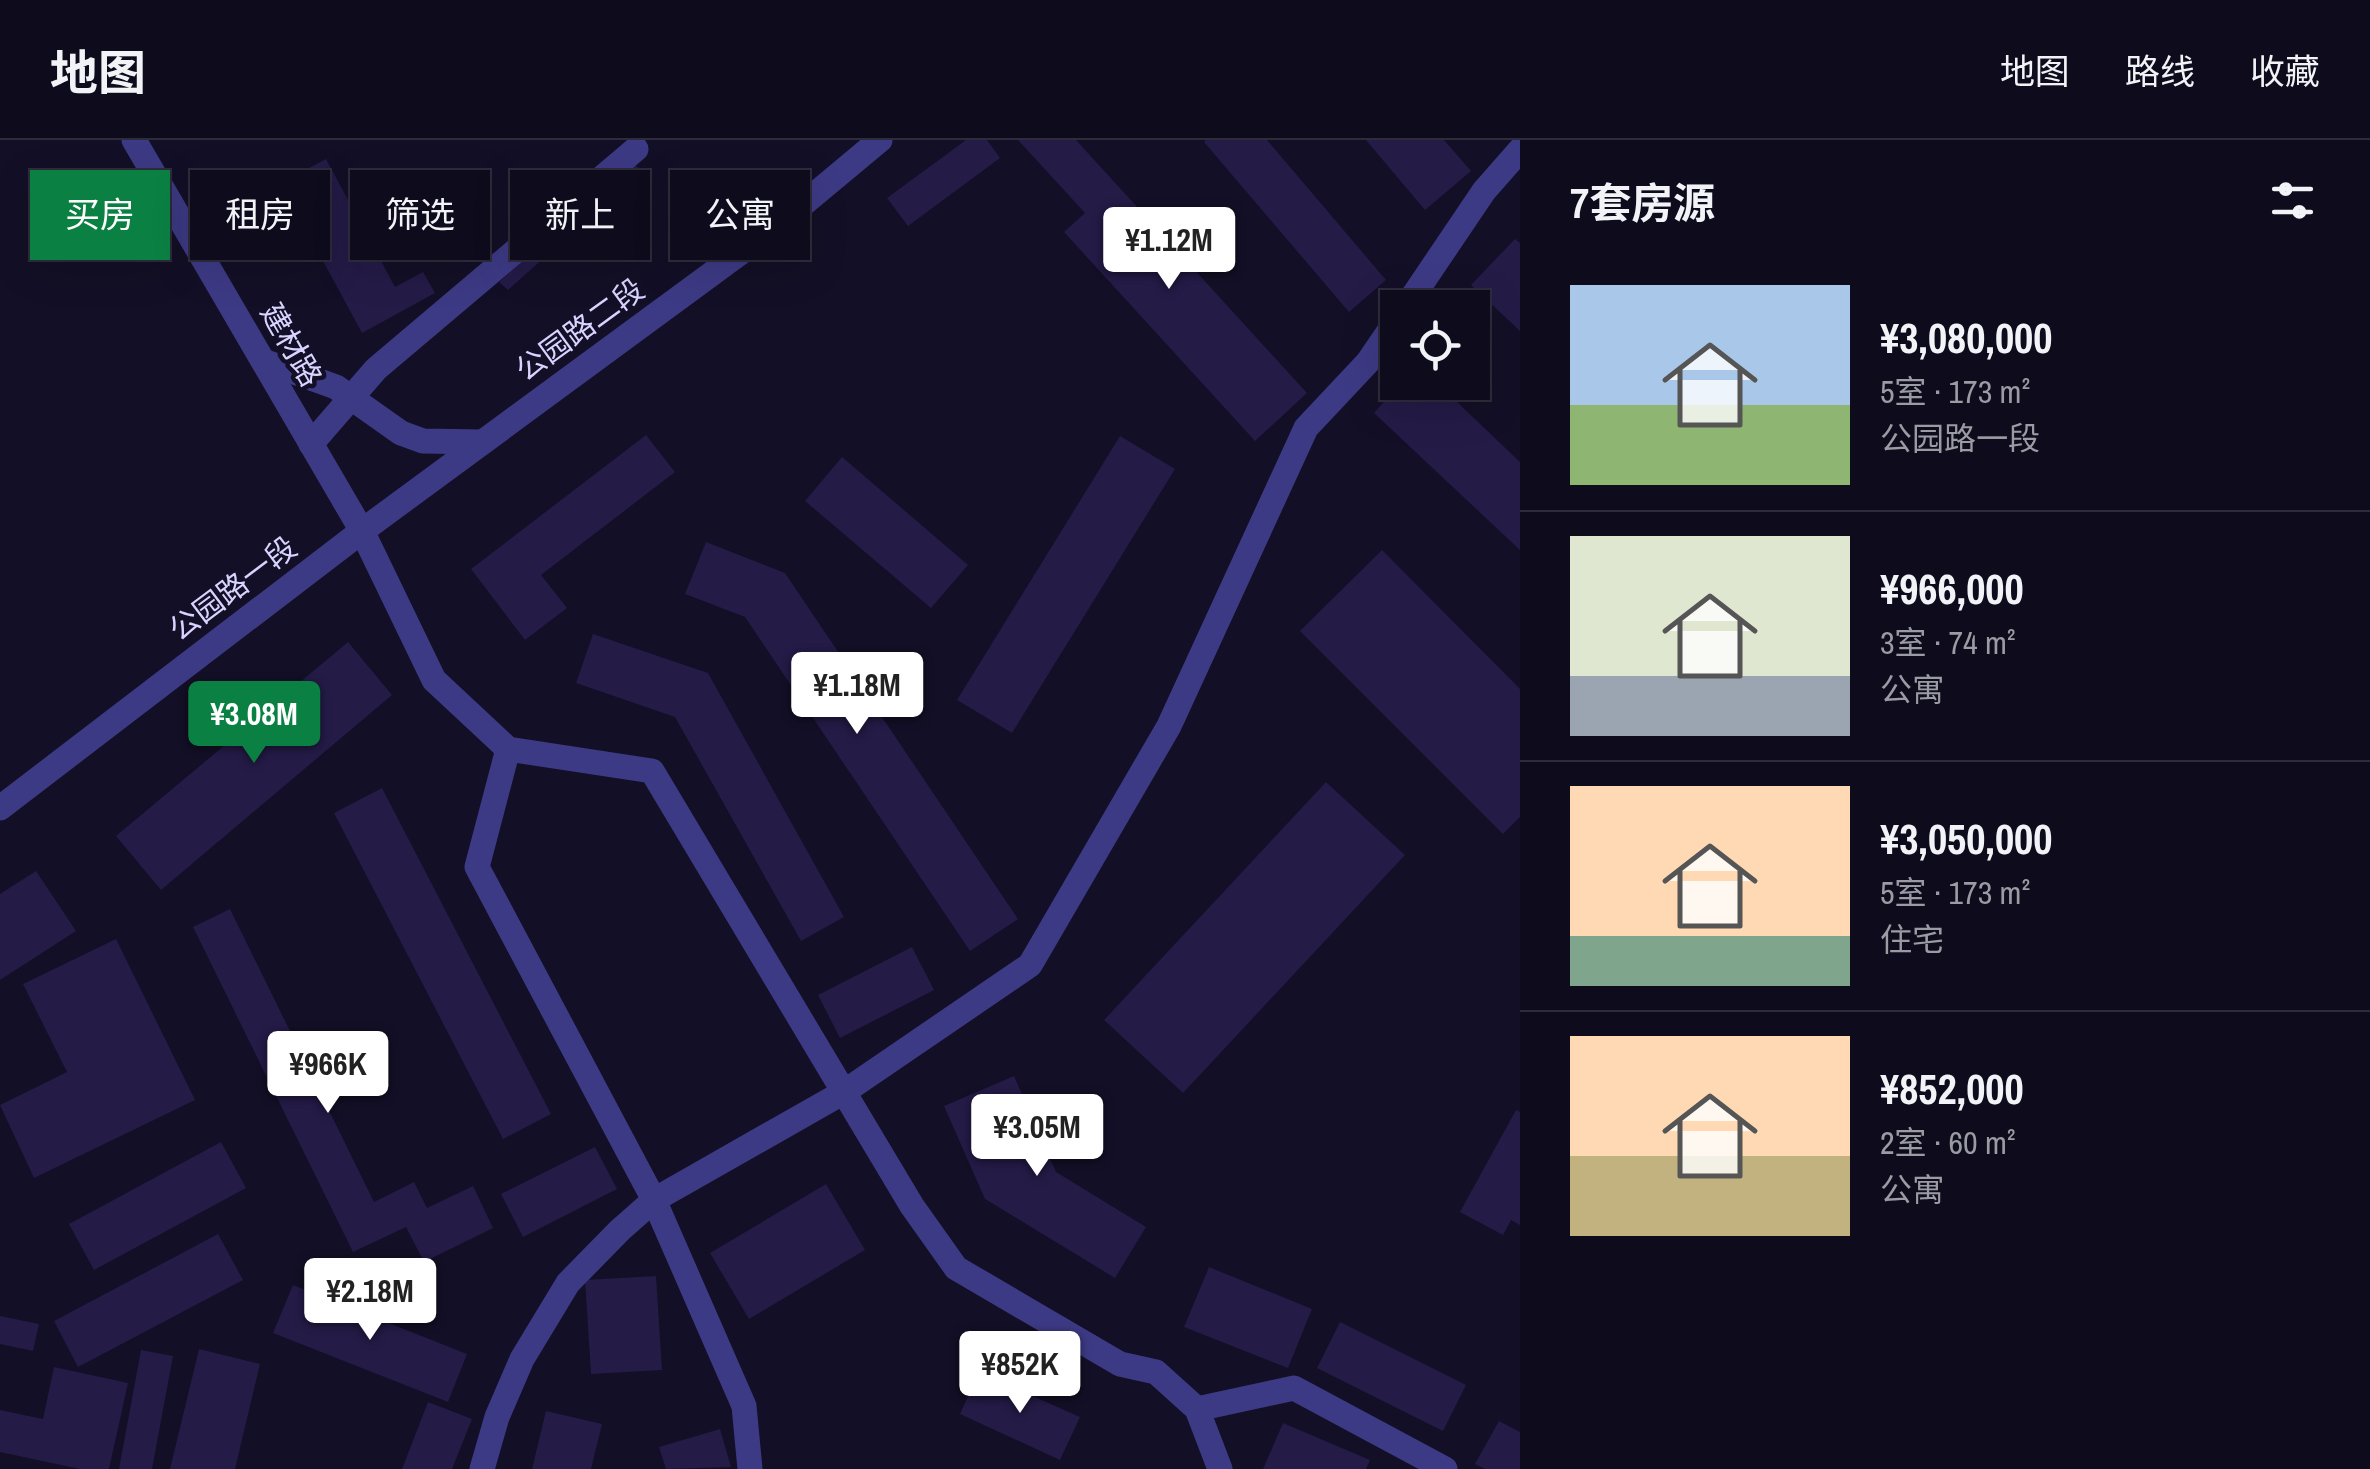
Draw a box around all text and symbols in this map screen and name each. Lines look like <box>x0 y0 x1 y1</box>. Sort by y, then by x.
text: 地图 <box>50 40 146 105</box>
text: 地图 <box>2000 48 2070 95</box>
text: 路线 <box>2125 48 2195 95</box>
text: 收藏 <box>2250 48 2320 95</box>
chip: 买房 <box>30 170 170 260</box>
chip: 租房 <box>190 170 330 260</box>
chip: 筛选 <box>350 170 490 260</box>
chip: 新上 <box>510 170 650 260</box>
chip: 公寓 <box>670 170 810 260</box>
icon: filters <box>2265 173 2320 228</box>
text: 7套房源 <box>1570 175 1715 231</box>
pin: ¥1.12M <box>1088 207 1250 292</box>
text: ¥1.12M <box>1125 218 1213 261</box>
street label: 公园路二段 <box>507 269 652 389</box>
map controls <box>1380 290 1490 400</box>
button: locate <box>1380 290 1490 400</box>
street label: 建材路 <box>252 296 332 393</box>
text: ¥3,080,000 <box>1880 310 2052 366</box>
icon: home <box>1650 325 1770 445</box>
text: 5室 · 173 m² <box>1880 370 2030 413</box>
text: 公园路一段 <box>1880 417 2040 460</box>
street label: 公园路一段 <box>160 527 304 649</box>
text: ¥966,000 <box>1880 561 2024 617</box>
icon: home <box>1650 576 1770 696</box>
text: 3室 · 74 m² <box>1880 621 2016 664</box>
pin: ¥1.18M <box>776 652 938 737</box>
text: ¥1.18M <box>813 663 901 706</box>
text: 公寓 <box>1880 668 1944 711</box>
pin: ¥3.08M <box>173 681 335 766</box>
text: ¥3.08M <box>210 692 298 735</box>
text: ¥3,050,000 <box>1880 811 2052 867</box>
icon: home <box>1650 826 1770 946</box>
text: 5室 · 173 m² <box>1880 871 2030 914</box>
text: 住宅 <box>1880 918 1944 961</box>
pin: ¥966K <box>258 1031 398 1116</box>
text: ¥966K <box>289 1042 367 1085</box>
text: ¥852,000 <box>1880 1061 2024 1117</box>
icon: home <box>1650 1076 1770 1196</box>
pin: ¥3.05M <box>956 1094 1118 1179</box>
text: ¥3.05M <box>993 1105 1081 1148</box>
text: 2室 · 60 m² <box>1880 1121 2016 1164</box>
text: 公寓 <box>1880 1168 1944 1211</box>
pin: ¥2.18M <box>289 1258 451 1343</box>
text: ¥2.18M <box>326 1269 414 1312</box>
pin: ¥852K <box>950 1331 1090 1416</box>
text: ¥852K <box>981 1342 1059 1385</box>

